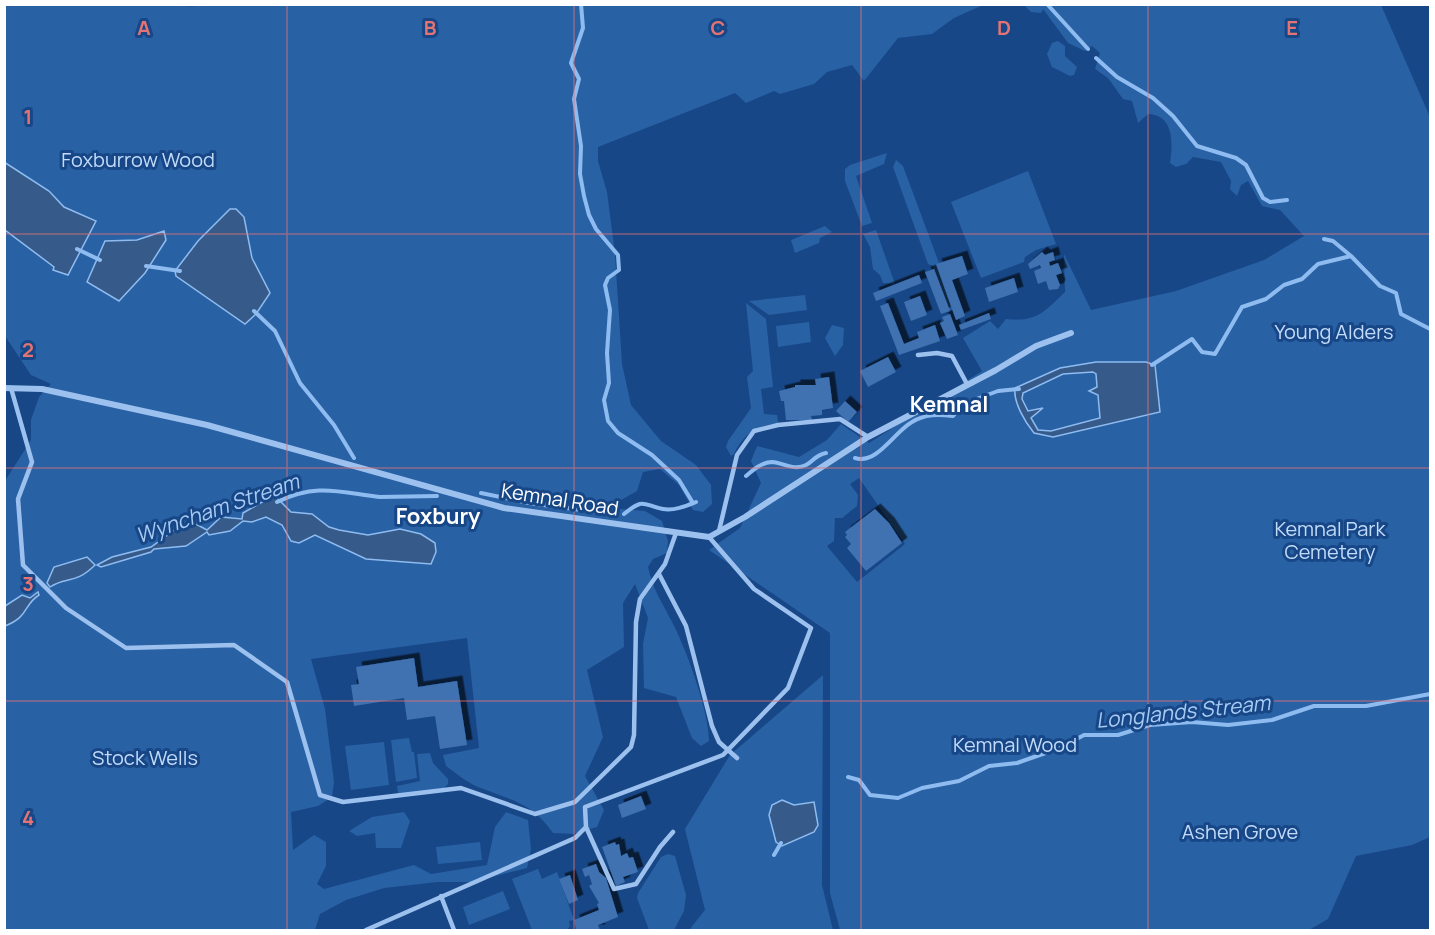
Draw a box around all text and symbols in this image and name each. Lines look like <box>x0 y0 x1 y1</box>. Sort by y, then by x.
text: A <box>137 14 151 41</box>
text: B <box>424 14 437 41</box>
text: C <box>711 14 725 41</box>
text: D <box>997 14 1011 41</box>
text: E <box>1286 14 1298 41</box>
text: 1 <box>24 103 32 130</box>
park label: Foxburrow Wood <box>61 146 215 173</box>
park label: Young Alders <box>1274 318 1394 345</box>
text: 2 <box>22 336 34 363</box>
district label: Kemnal <box>910 389 988 419</box>
water label: Wyncham Stream <box>132 467 304 549</box>
street label: Kemnal Road <box>499 476 621 522</box>
district label: Foxbury <box>396 501 481 531</box>
park label: Kemnal Park Cemetery <box>1275 515 1387 565</box>
text: 3 <box>22 570 34 597</box>
water label: Longlands Stream <box>1095 688 1273 734</box>
park label: Kemnal Wood <box>953 731 1077 758</box>
park label: Stock Wells <box>92 744 198 771</box>
text: 4 <box>22 804 34 831</box>
park label: Ashen Grove <box>1182 818 1298 845</box>

